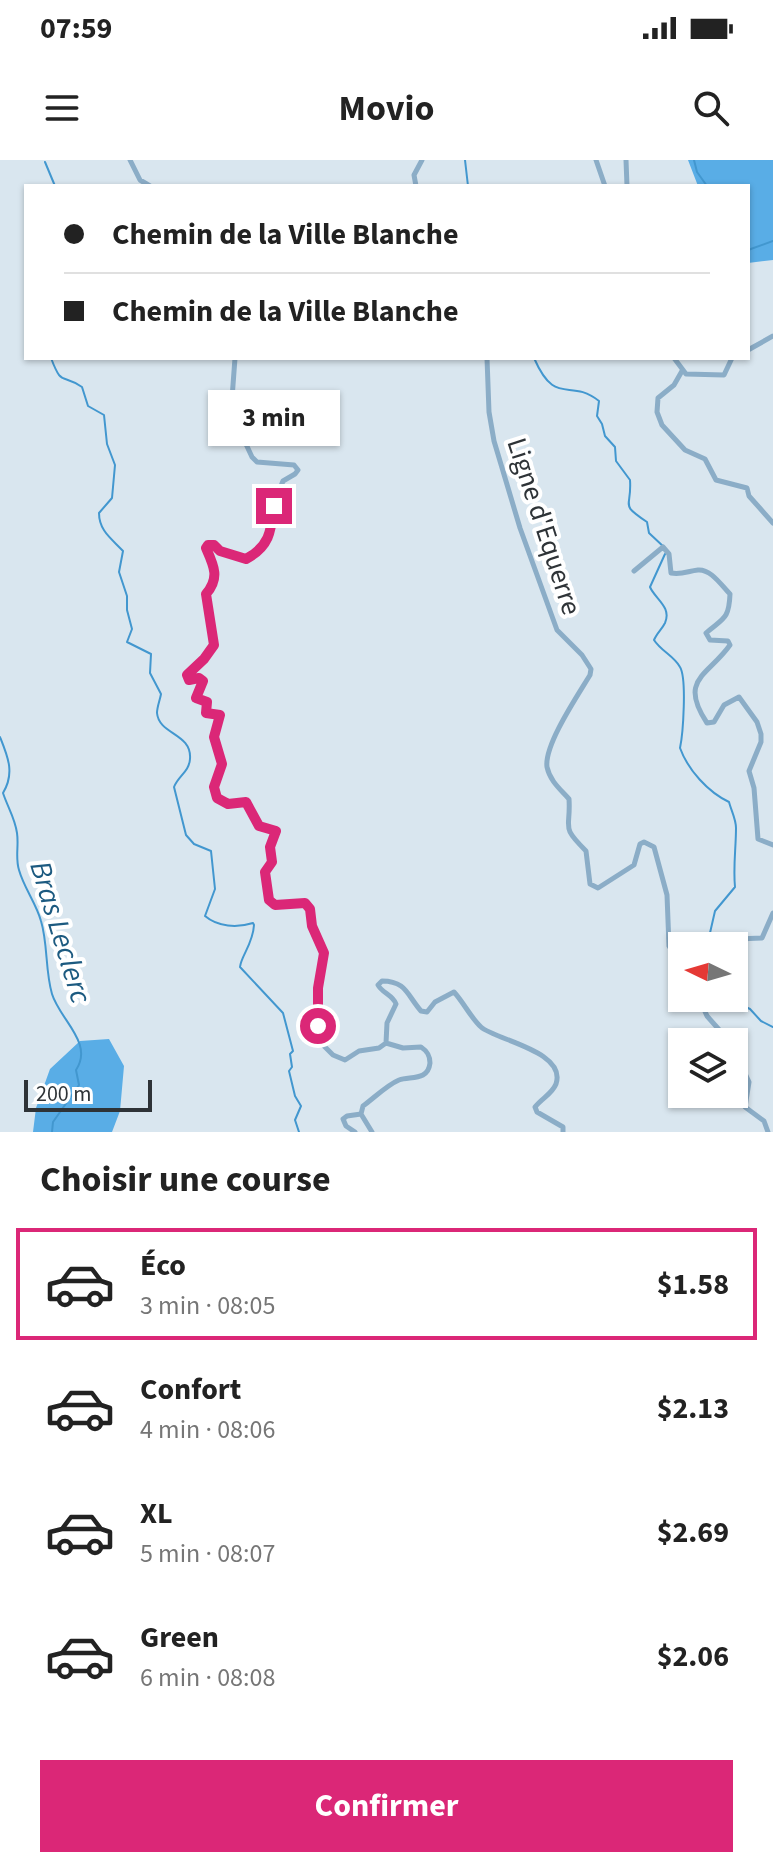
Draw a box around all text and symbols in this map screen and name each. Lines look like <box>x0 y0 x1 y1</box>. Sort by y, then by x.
text: 07:59 <box>40 7 112 50</box>
text: Movio <box>339 83 434 134</box>
icon: menu <box>40 86 84 130</box>
icon: search <box>689 86 733 130</box>
text: Chemin de la Ville Blanche <box>112 213 458 256</box>
text: Chemin de la Ville Blanche <box>112 290 458 333</box>
callout: 3 min <box>208 390 340 446</box>
text: 3 min <box>242 399 306 436</box>
street label: Ligne d'Equerre <box>497 433 592 620</box>
route end <box>256 488 292 524</box>
water label: Bras Leclerc <box>18 856 103 1010</box>
north arrow <box>668 932 748 1012</box>
map controls <box>668 932 748 1108</box>
route start <box>300 1008 336 1044</box>
button: layers <box>668 1028 748 1108</box>
scale bar <box>24 1076 152 1112</box>
text: 200 m <box>36 1078 91 1110</box>
text: Choisir une course <box>40 1154 331 1205</box>
text: Éco <box>140 1244 186 1287</box>
icon: car <box>44 1248 116 1320</box>
text: $1.58 <box>657 1263 729 1306</box>
text: 3 min · 08:05 <box>140 1287 275 1324</box>
text: Confort <box>140 1368 241 1411</box>
icon: car <box>44 1372 116 1444</box>
text: $2.13 <box>657 1387 729 1430</box>
text: 4 min · 08:06 <box>140 1411 275 1448</box>
text: XL <box>140 1492 173 1535</box>
icon: car <box>44 1496 116 1568</box>
text: $2.69 <box>657 1511 729 1554</box>
text: 5 min · 08:07 <box>140 1535 275 1572</box>
text: Green <box>140 1616 219 1659</box>
icon: car <box>44 1620 116 1692</box>
text: $2.06 <box>657 1635 729 1678</box>
text: 6 min · 08:08 <box>140 1659 275 1696</box>
button: Confirmer <box>40 1760 733 1852</box>

